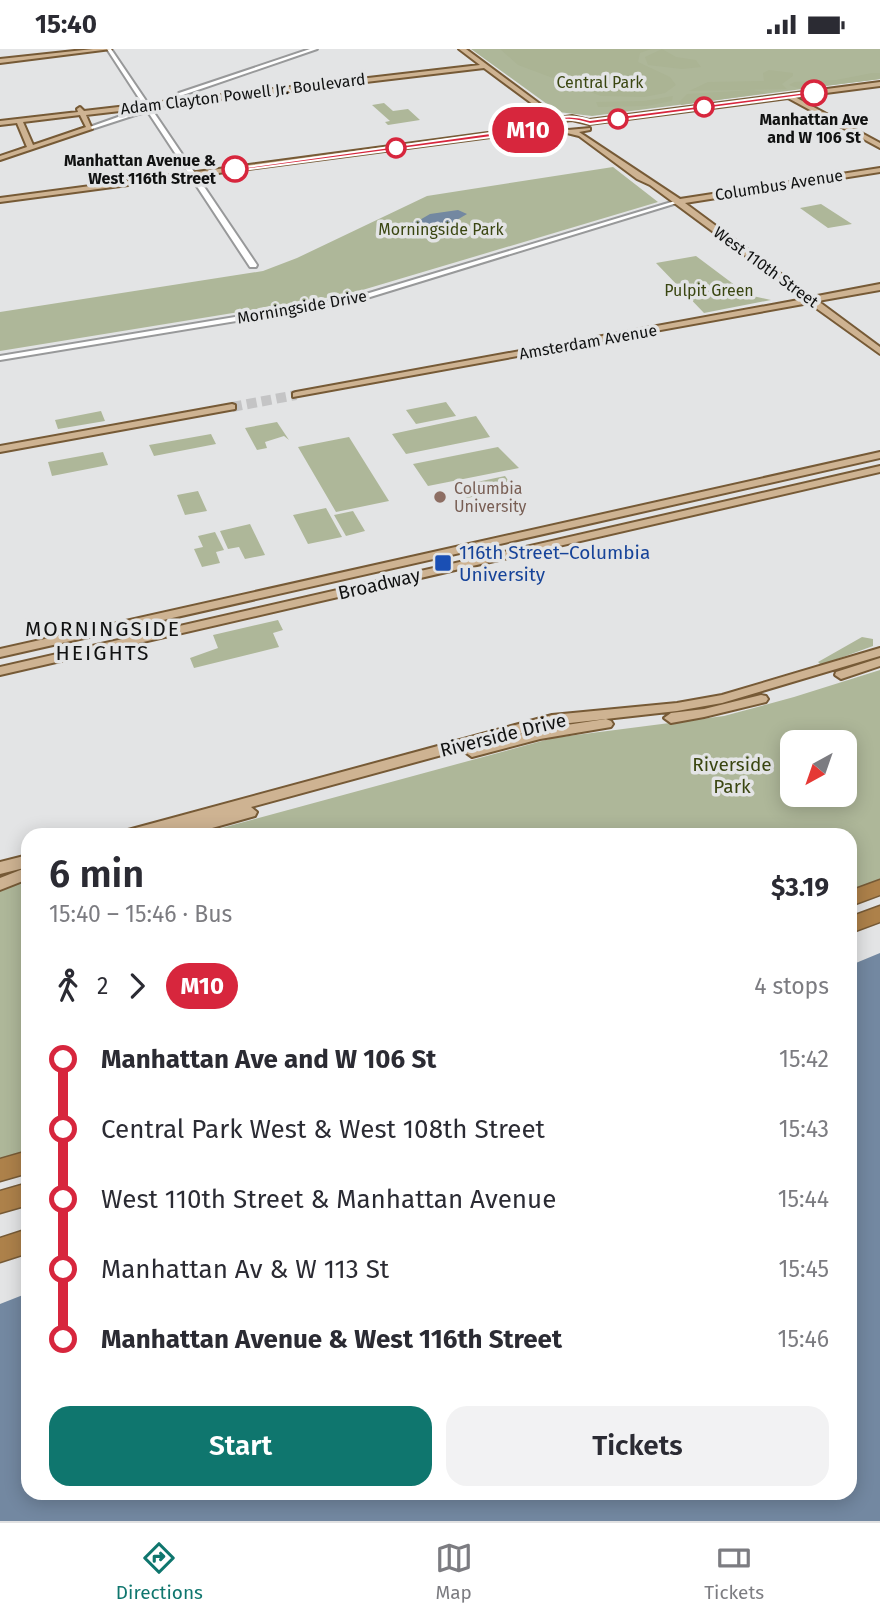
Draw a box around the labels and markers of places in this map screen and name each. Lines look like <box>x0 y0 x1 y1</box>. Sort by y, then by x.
marker: Manhattan Ave and W 106 St <box>801 80 827 106</box>
unlabelled marker <box>694 97 714 117</box>
unlabelled marker <box>608 109 628 129</box>
place label: Manhattan Ave and W 106 St <box>760 110 869 147</box>
unlabelled marker <box>386 138 406 158</box>
place label: Manhattan Avenue & West 116th Street <box>64 151 217 188</box>
marker: Manhattan Avenue & West 116th Street <box>222 156 248 182</box>
place label: Columbia University <box>454 479 527 516</box>
marker: Columbia University <box>432 489 448 505</box>
place label: 116th Street–Columbia University <box>459 541 650 586</box>
marker: 116th Street–Columbia University <box>433 553 453 573</box>

